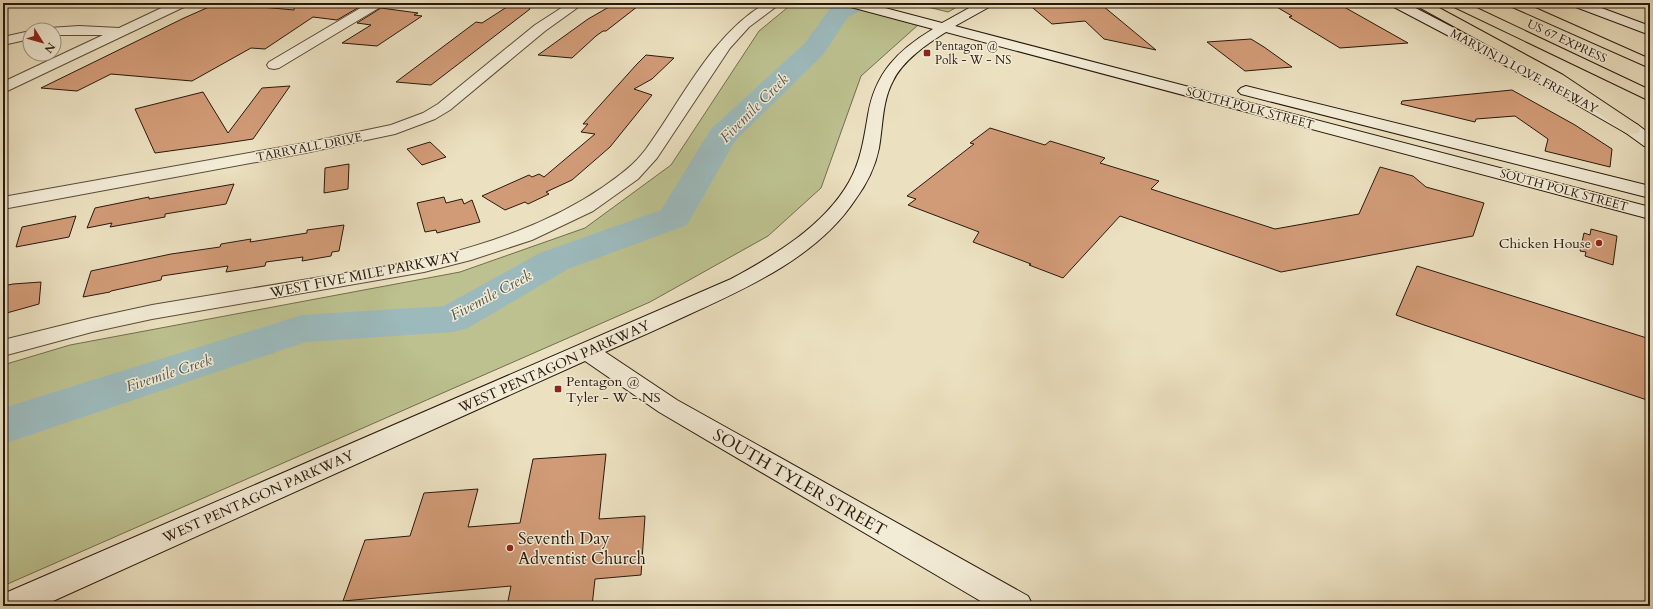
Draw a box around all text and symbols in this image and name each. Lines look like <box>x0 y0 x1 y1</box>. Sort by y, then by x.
street label: US 67 EXPRESS <box>1525 16 1609 66</box>
north arrow <box>22 22 62 62</box>
street label: MARVIN D LOVE FREEWAY <box>1447 25 1601 117</box>
place label: Pentagon @ Polk - W - NS <box>935 38 1011 68</box>
text: N <box>40 39 58 56</box>
marker: Pentagon @ Polk - W - NS <box>922 48 932 58</box>
water label: Fivemile Creek <box>715 69 793 147</box>
street label: SOUTH POLK STREET <box>1184 83 1316 133</box>
street label: TARRYALL DRIVE <box>255 129 363 165</box>
street label: SOUTH POLK STREET <box>1498 165 1630 215</box>
place label: Chicken House <box>1499 234 1591 253</box>
marker: Chicken House <box>1594 238 1604 248</box>
street label: WEST FIVE MILE PARKWAY <box>267 247 462 302</box>
water label: Fivemile Creek <box>447 265 536 325</box>
street label: WEST PENTAGON PARKWAY <box>455 315 653 418</box>
water label: Fivemile Creek <box>123 349 215 396</box>
place label: Pentagon @ Tyler - W - NS <box>566 372 661 407</box>
marker: Pentagon @ Tyler - W - NS <box>553 384 563 394</box>
street label: SOUTH TYLER STREET <box>709 423 891 542</box>
street label: WEST PENTAGON PARKWAY <box>159 445 357 548</box>
place label: Seventh Day Adventist Church <box>518 527 647 570</box>
marker: Seventh Day Adventist Church <box>505 543 515 553</box>

